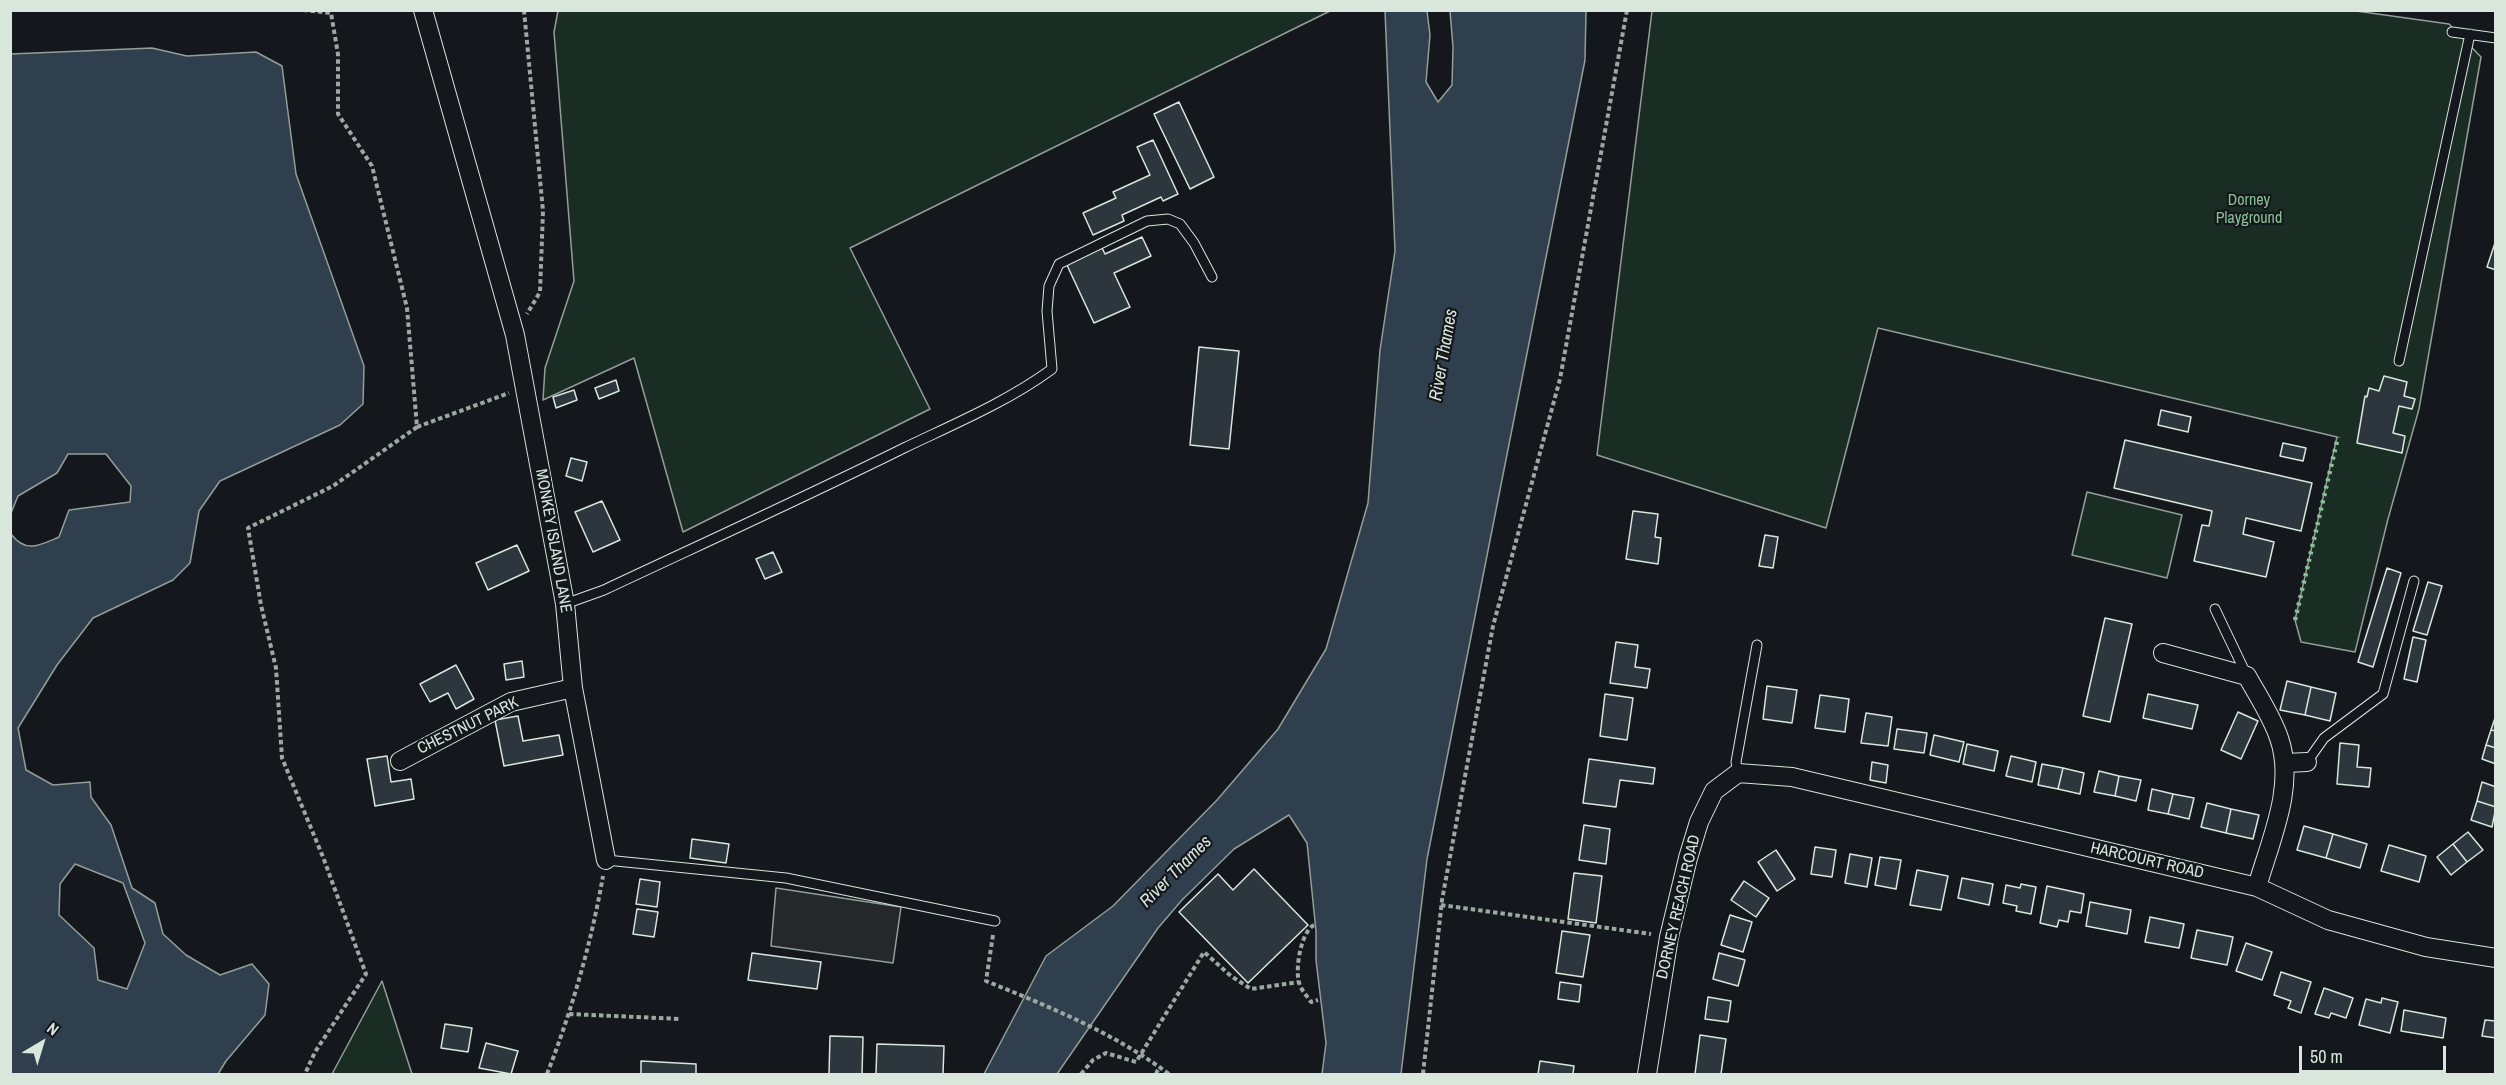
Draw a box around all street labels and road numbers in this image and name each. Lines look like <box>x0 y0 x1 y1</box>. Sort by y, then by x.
street label: MONKEY ISLAND LANE <box>531 468 575 614</box>
street label: CHESTNUT PARK <box>414 693 522 759</box>
street label: DORNEY REACH ROAD <box>1653 833 1705 981</box>
street label: HARCOURT ROAD <box>2088 839 2206 883</box>

